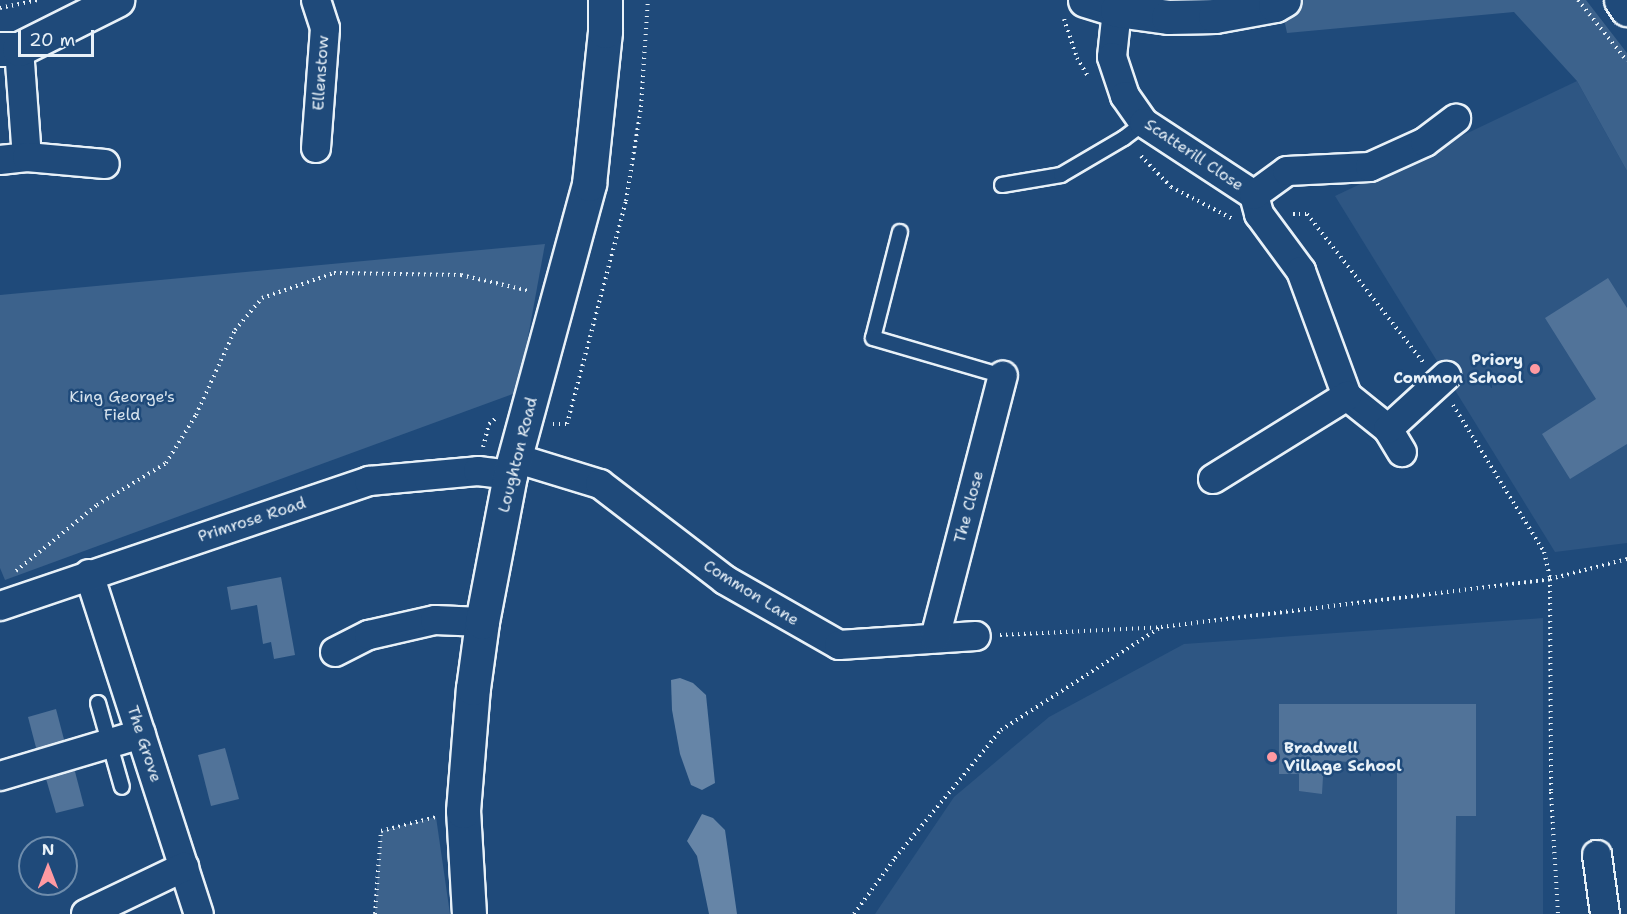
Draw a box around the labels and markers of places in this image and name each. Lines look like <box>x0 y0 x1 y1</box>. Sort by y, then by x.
place label: Priory Common School <box>1393 350 1523 388</box>
marker: Priory Common School <box>1528 362 1542 376</box>
place label: Bradwell Village School <box>1284 738 1402 776</box>
marker: Bradwell Village School <box>1265 750 1279 764</box>

